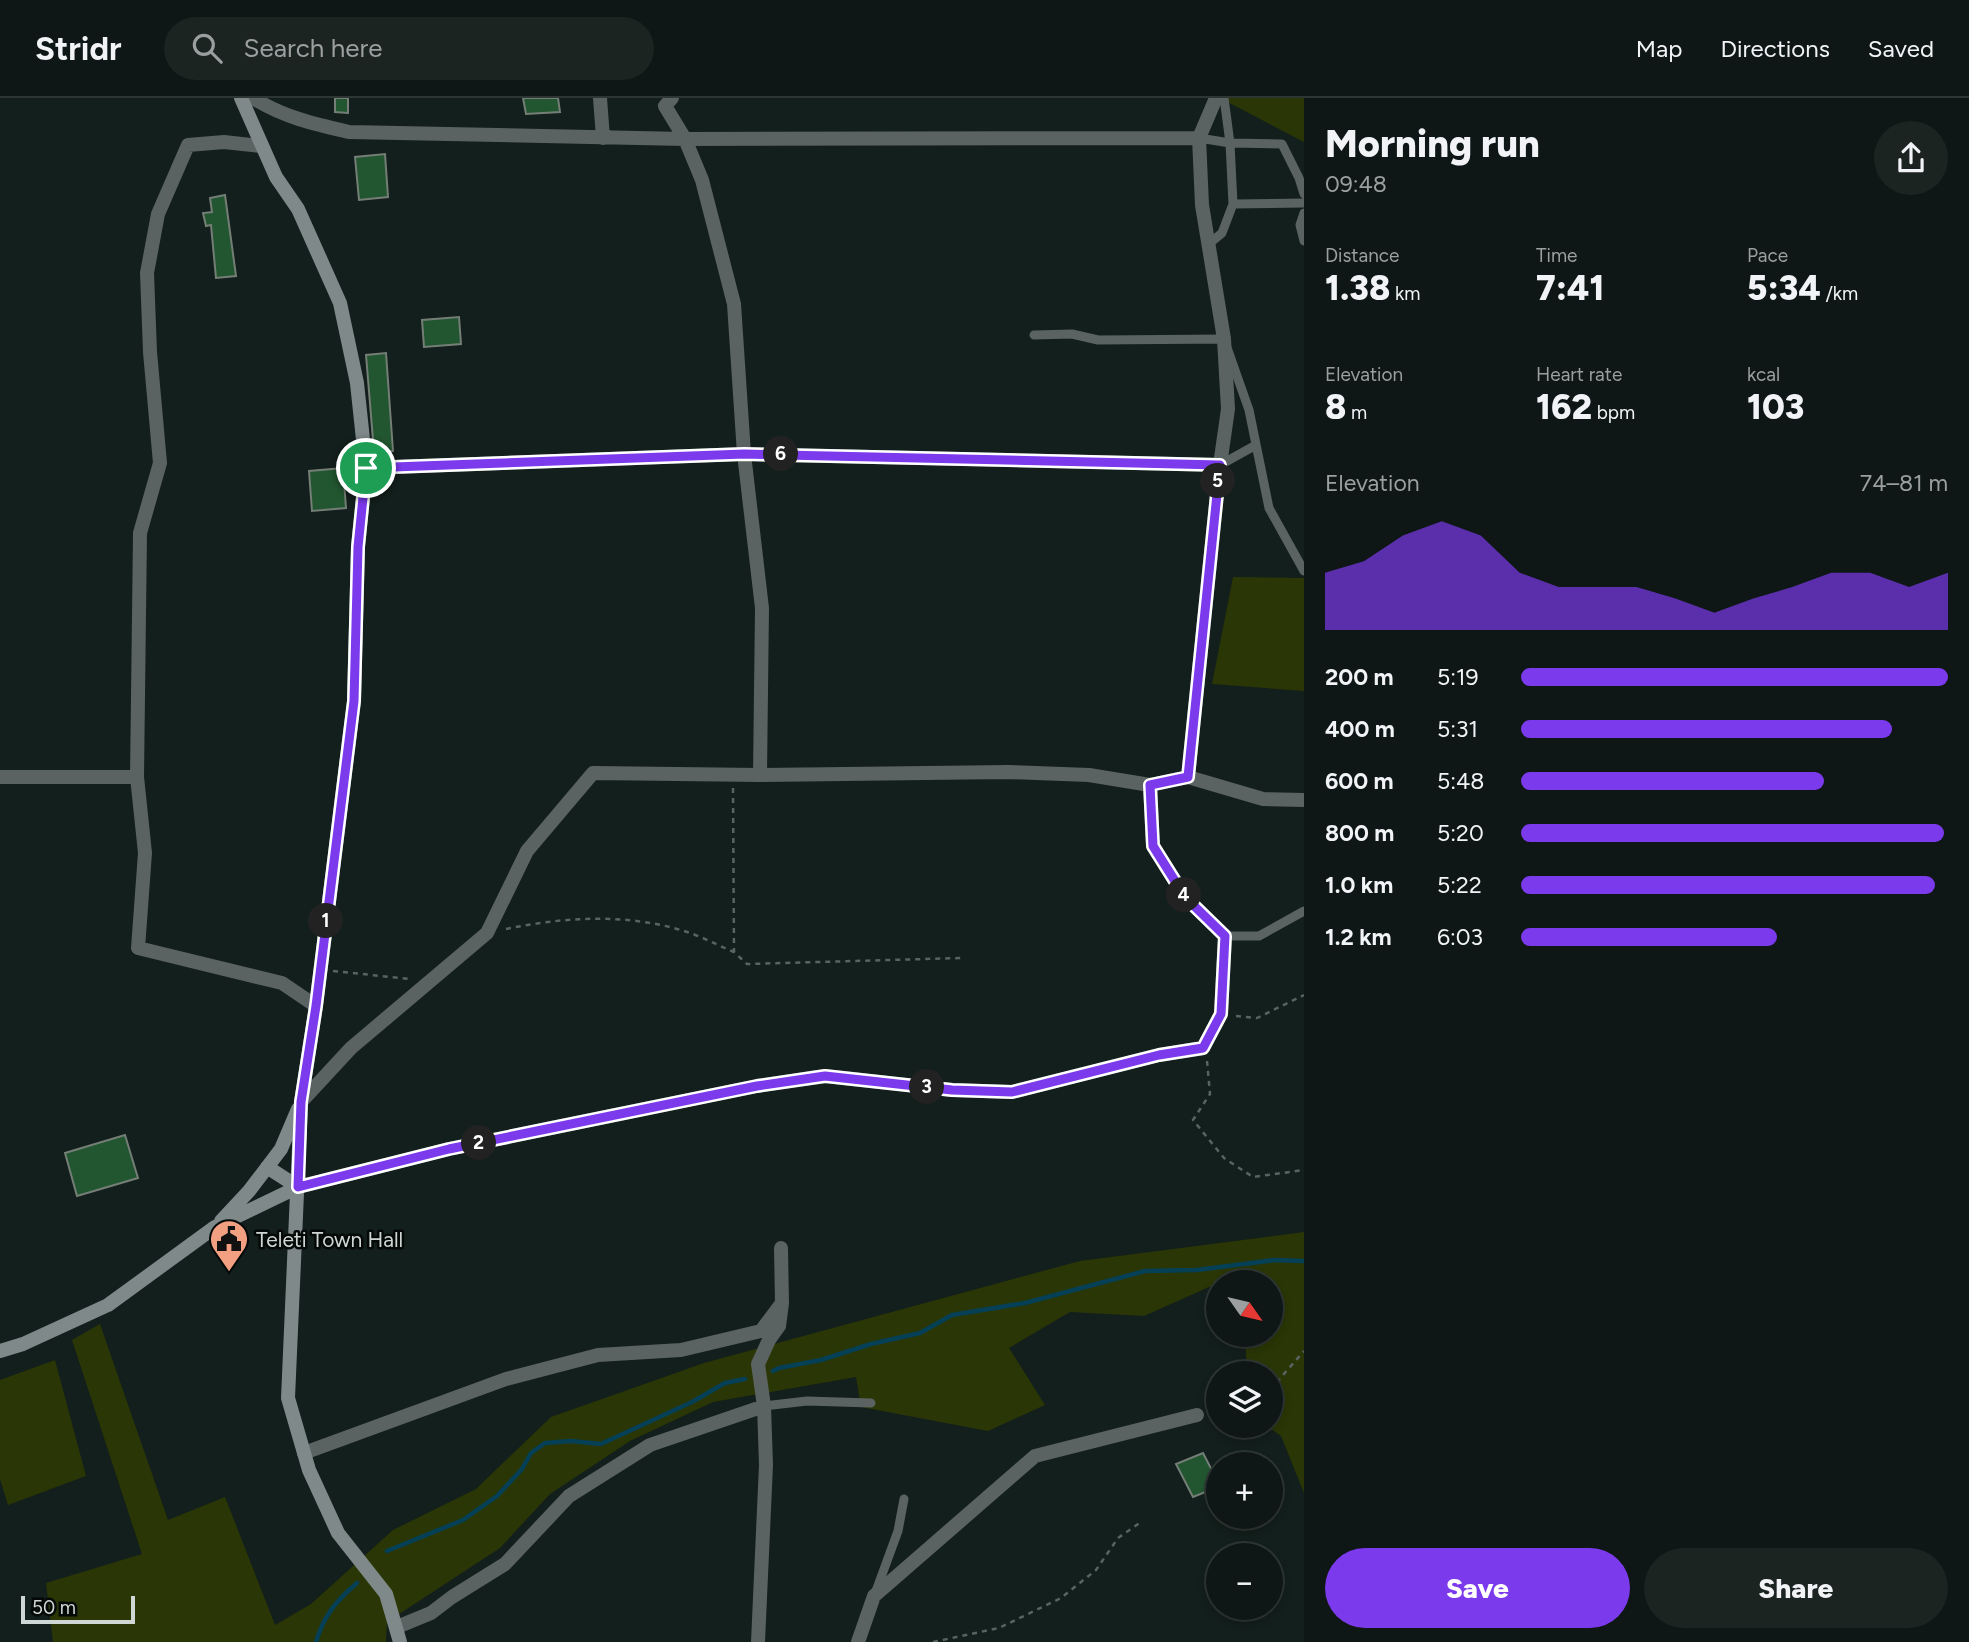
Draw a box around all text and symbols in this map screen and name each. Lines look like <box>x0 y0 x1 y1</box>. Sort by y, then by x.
search box <box>164 17 654 80</box>
text: Stridr <box>35 29 122 68</box>
icon: search <box>188 29 226 67</box>
text: Search here <box>244 32 383 64</box>
text: Map <box>1636 34 1682 63</box>
text: Directions <box>1720 34 1830 63</box>
text: Saved <box>1868 34 1934 63</box>
text: Morning run <box>1325 121 1540 167</box>
button: share <box>1874 121 1948 195</box>
text: 09:48 <box>1325 170 1387 198</box>
text: Distance <box>1325 244 1399 267</box>
text: Time <box>1536 244 1577 267</box>
text: Pace <box>1747 244 1788 267</box>
text: 1.38 <box>1325 267 1390 309</box>
text: 7:41 <box>1536 267 1604 309</box>
text: 5:34 <box>1747 267 1821 309</box>
text: km <box>1390 282 1420 305</box>
text: /km <box>1821 282 1858 305</box>
text: Elevation <box>1325 363 1403 386</box>
text: Heart rate <box>1536 363 1622 386</box>
text: kcal <box>1747 363 1780 386</box>
text: 8 <box>1325 386 1346 428</box>
text: 162 <box>1536 386 1592 428</box>
text: 103 <box>1747 386 1804 428</box>
text: m <box>1346 401 1367 424</box>
text: bpm <box>1592 401 1635 424</box>
pin: 6 <box>764 436 798 472</box>
pin <box>336 438 396 498</box>
text: 6 <box>775 442 786 465</box>
icon: arrive <box>347 449 385 487</box>
pin: 5 <box>1200 464 1236 498</box>
text: 5 <box>1212 469 1223 492</box>
text: Elevation <box>1325 469 1420 497</box>
text: 74–81 m <box>1860 469 1948 497</box>
text: 200 m <box>1325 663 1394 691</box>
text: 5:19 <box>1437 663 1479 691</box>
text: 400 m <box>1325 715 1395 743</box>
text: 5:31 <box>1437 715 1478 743</box>
text: 600 m <box>1325 767 1394 795</box>
text: 5:48 <box>1437 767 1484 795</box>
text: 800 m <box>1325 819 1394 847</box>
text: 5:20 <box>1437 819 1484 847</box>
text: 1.0 km <box>1325 871 1393 899</box>
text: 5:22 <box>1437 871 1482 899</box>
pin: 4 <box>1166 878 1202 912</box>
text: 4 <box>1177 883 1190 906</box>
pin: 1 <box>308 904 344 938</box>
text: 1 <box>321 909 330 932</box>
text: 1.2 km <box>1325 923 1392 951</box>
text: 6:03 <box>1437 923 1483 951</box>
pin: 3 <box>909 1070 944 1104</box>
text: 3 <box>921 1075 932 1098</box>
pin: 2 <box>462 1126 496 1160</box>
text: 2 <box>473 1131 484 1154</box>
public building icon: Teleti Town Hall <box>208 1218 250 1273</box>
place label: Teleti Town Hall <box>256 1227 403 1252</box>
north arrow <box>1206 1270 1283 1348</box>
map controls <box>1206 1270 1283 1620</box>
button: layers <box>1206 1361 1283 1438</box>
button: + <box>1206 1452 1283 1529</box>
button: − <box>1206 1543 1283 1620</box>
button: Save <box>1325 1548 1630 1628</box>
button: Share <box>1644 1548 1948 1628</box>
scale bar <box>21 1593 135 1625</box>
text: 50 m <box>32 1596 76 1619</box>

